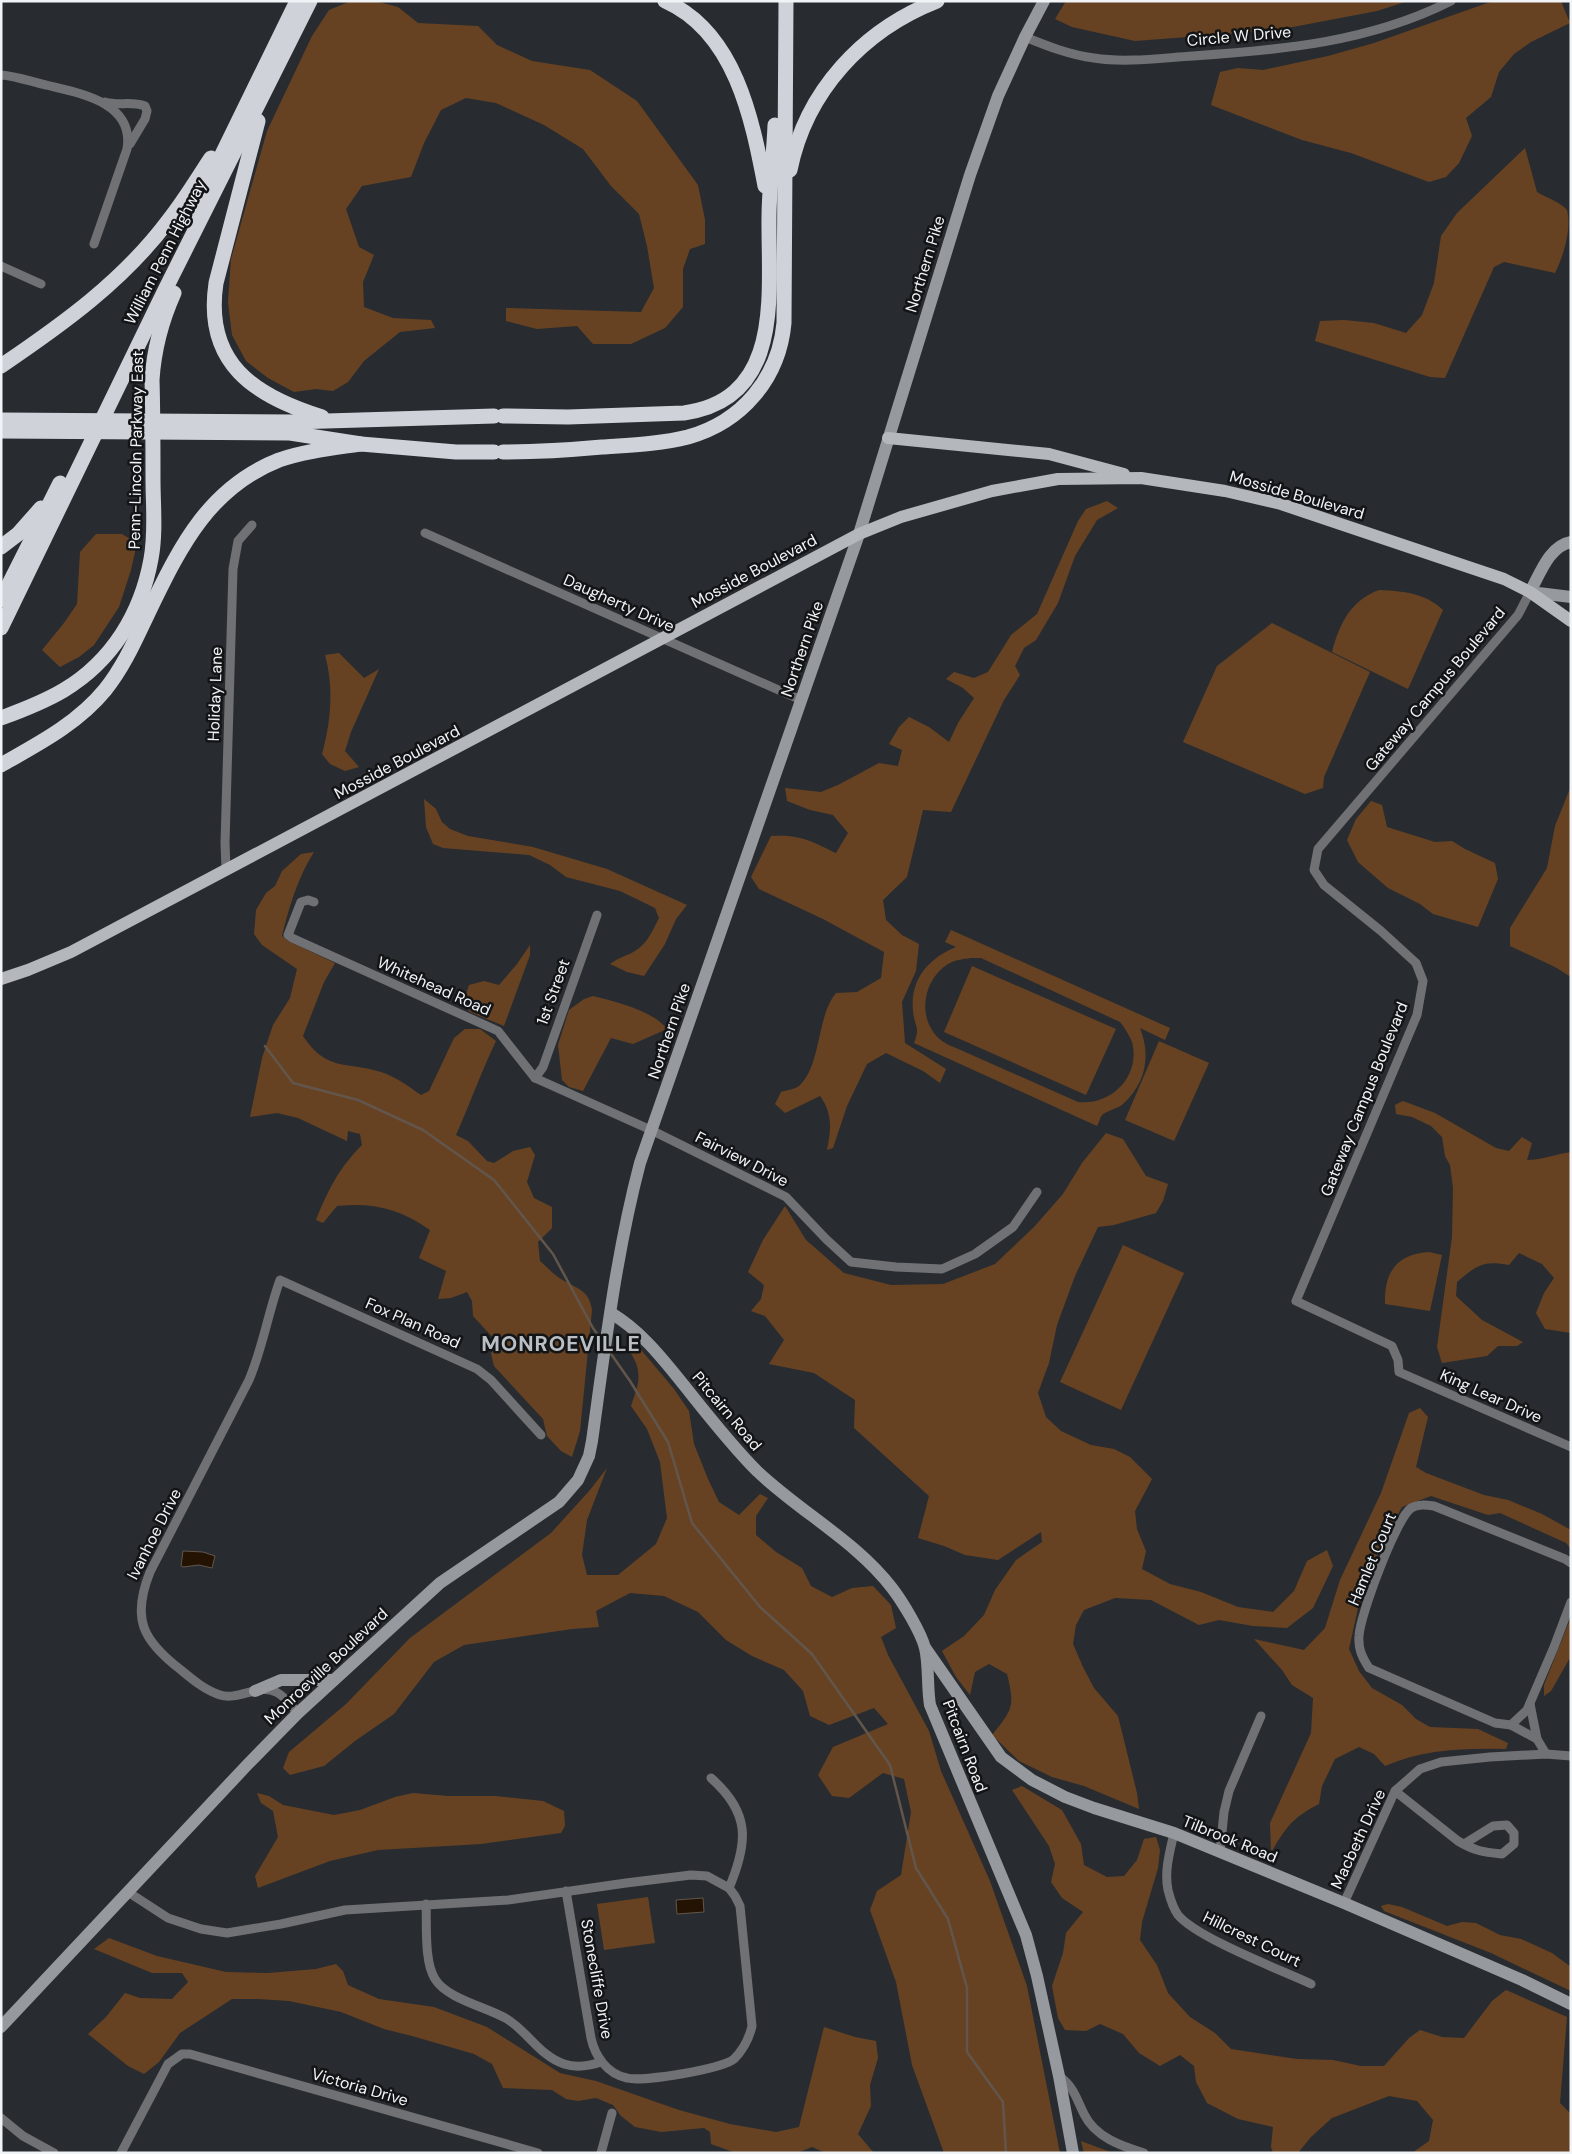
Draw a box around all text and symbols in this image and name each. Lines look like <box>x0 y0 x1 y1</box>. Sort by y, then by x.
street label: Circle W Drive <box>1186 21 1292 51</box>
street label: William Penn Highway <box>119 176 211 328</box>
street label: Northern Pike <box>900 213 950 315</box>
street label: Penn-Lincoln Parkway East <box>124 350 148 550</box>
street label: Mosside Boulevard <box>1227 466 1367 524</box>
street label: Mosside Boulevard <box>688 529 820 613</box>
street label: Daugherty Drive <box>560 569 678 637</box>
street label: Northern Pike <box>776 598 828 700</box>
street label: Gateway Campus Boulevard <box>1360 603 1510 775</box>
street label: Holiday Lane <box>203 646 227 742</box>
street label: Mosside Boulevard <box>331 720 463 804</box>
street label: Whitehead Road <box>374 952 494 1020</box>
street label: 1st Street <box>531 956 575 1028</box>
street label: Northern Pike <box>643 980 695 1082</box>
street label: Gateway Campus Boulevard <box>1315 999 1413 1199</box>
street label: Fairview Drive <box>692 1127 792 1191</box>
street label: Fox Plan Road <box>362 1293 464 1353</box>
district label: MONROEVILLE <box>481 1330 641 1358</box>
street label: King Lear Drive <box>1437 1364 1545 1428</box>
street label: Pitcairn Road <box>688 1367 766 1455</box>
street label: Ivanhoe Drive <box>122 1485 186 1583</box>
street label: Hamlet Court <box>1343 1509 1401 1609</box>
street label: Monroeville Boulevard <box>260 1603 392 1729</box>
street label: Pitcairn Road <box>938 1697 992 1795</box>
street label: Macbeth Drive <box>1326 1786 1390 1892</box>
street label: Tilbrook Road <box>1179 1810 1281 1868</box>
street label: Hillcrest Court <box>1200 1906 1304 1972</box>
street label: Stonecliffe Drive <box>576 1917 618 2041</box>
street label: Victoria Drive <box>309 2063 411 2111</box>

